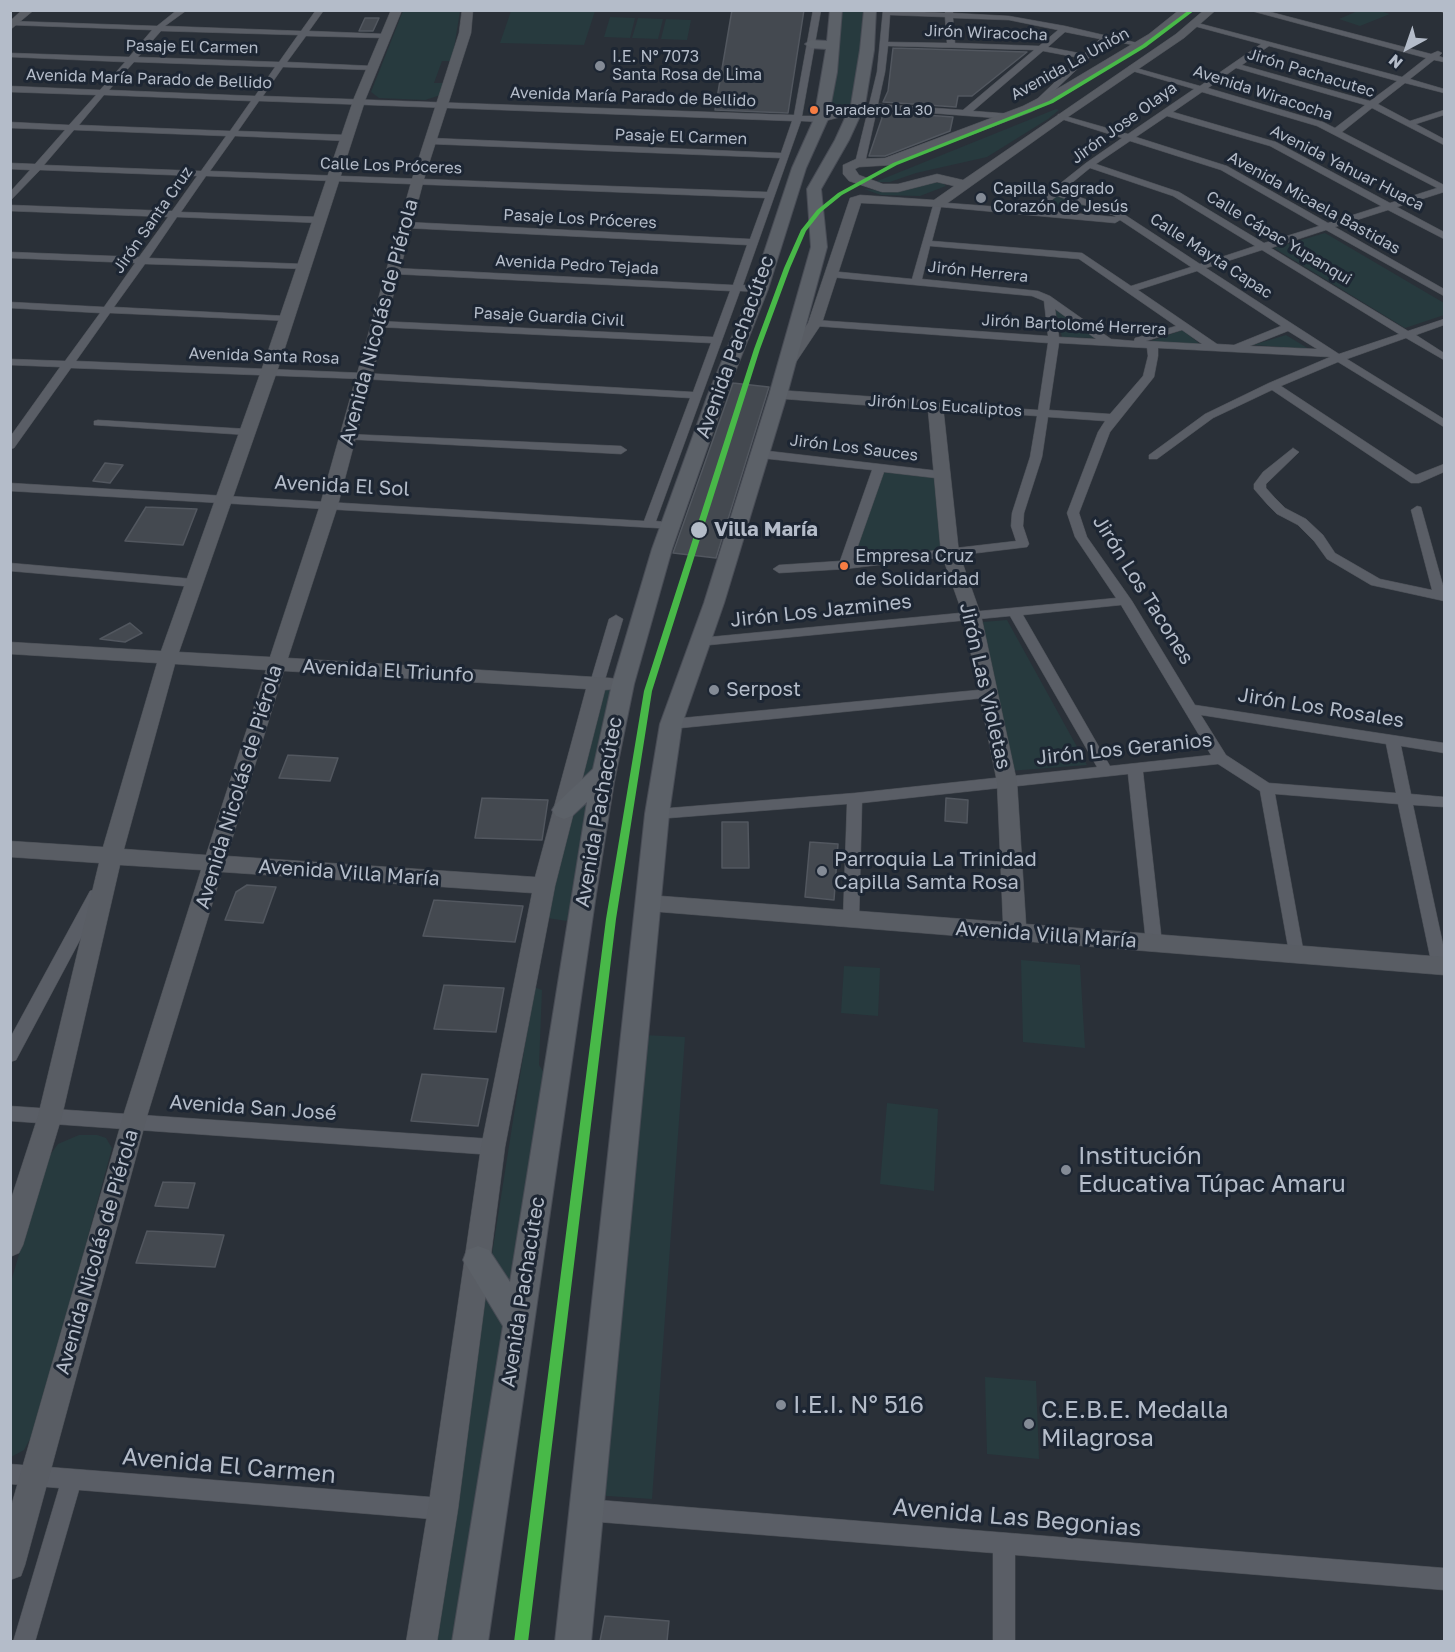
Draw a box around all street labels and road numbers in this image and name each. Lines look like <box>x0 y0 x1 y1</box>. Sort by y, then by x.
street label: Jirón Wiracocha <box>924 21 1048 45</box>
street label: Avenida La Unión <box>1008 24 1132 104</box>
street label: Pasaje El Carmen <box>125 36 259 58</box>
street label: Jirón Pachacutec <box>1245 44 1377 102</box>
street label: Avenida Wiracocha <box>1191 61 1335 125</box>
street label: Avenida María Parado de Bellido <box>26 65 272 93</box>
street label: Jirón Jose Olaya <box>1067 78 1181 168</box>
street label: Avenida María Parado de Bellido <box>510 83 756 111</box>
street label: Avenida Yahuar Huaca <box>1267 121 1427 215</box>
street label: Pasaje El Carmen <box>614 125 748 149</box>
street label: Avenida Micaela Bastidas <box>1224 148 1404 258</box>
street label: Calle Los Próceres <box>320 154 462 178</box>
street label: Jirón Santa Cruz <box>109 163 197 277</box>
street label: Calle Cápac Yupanqui <box>1203 187 1355 289</box>
street label: Avenida Nicolás de Piérola <box>335 196 423 448</box>
street label: Pasaje Los Próceres <box>503 205 657 233</box>
street label: Calle Mayta Capac <box>1146 209 1276 303</box>
street label: Avenida Pedro Tejada <box>495 251 659 279</box>
street label: Avenida Pachacútec <box>691 252 779 442</box>
street label: Jirón Herrera <box>927 257 1029 287</box>
street label: Pasaje Guardia Civil <box>473 303 625 331</box>
street label: Jirón Bartolomé Herrera <box>981 311 1167 339</box>
street label: Avenida Santa Rosa <box>188 344 340 368</box>
street label: Jirón Los Eucaliptos <box>867 391 1023 421</box>
street label: Jirón Los Sauces <box>789 431 919 465</box>
street label: Avenida El Sol <box>274 470 410 502</box>
street label: Jirón Los Tacones <box>1087 511 1199 669</box>
street label: Jirón Los Jazmines <box>729 590 913 632</box>
street label: Jirón Las Violetas <box>954 600 1016 772</box>
street label: Avenida El Triunfo <box>302 655 474 687</box>
street label: Avenida Nicolás de Piérola <box>190 662 288 912</box>
street label: Jirón Los Rosales <box>1236 683 1406 733</box>
street label: Avenida Pachacútec <box>570 715 628 909</box>
street label: Jirón Los Geranios <box>1035 728 1213 770</box>
street label: Avenida Villa María <box>258 855 440 891</box>
street label: Avenida Villa María <box>955 917 1137 953</box>
street label: Avenida San José <box>169 1090 337 1126</box>
street label: Avenida Nicolás de Piérola <box>50 1127 144 1377</box>
street label: Avenida Pachacútec <box>496 1195 550 1389</box>
street label: Avenida El Carmen <box>121 1442 337 1490</box>
street label: Avenida Las Begonias <box>891 1493 1143 1543</box>

